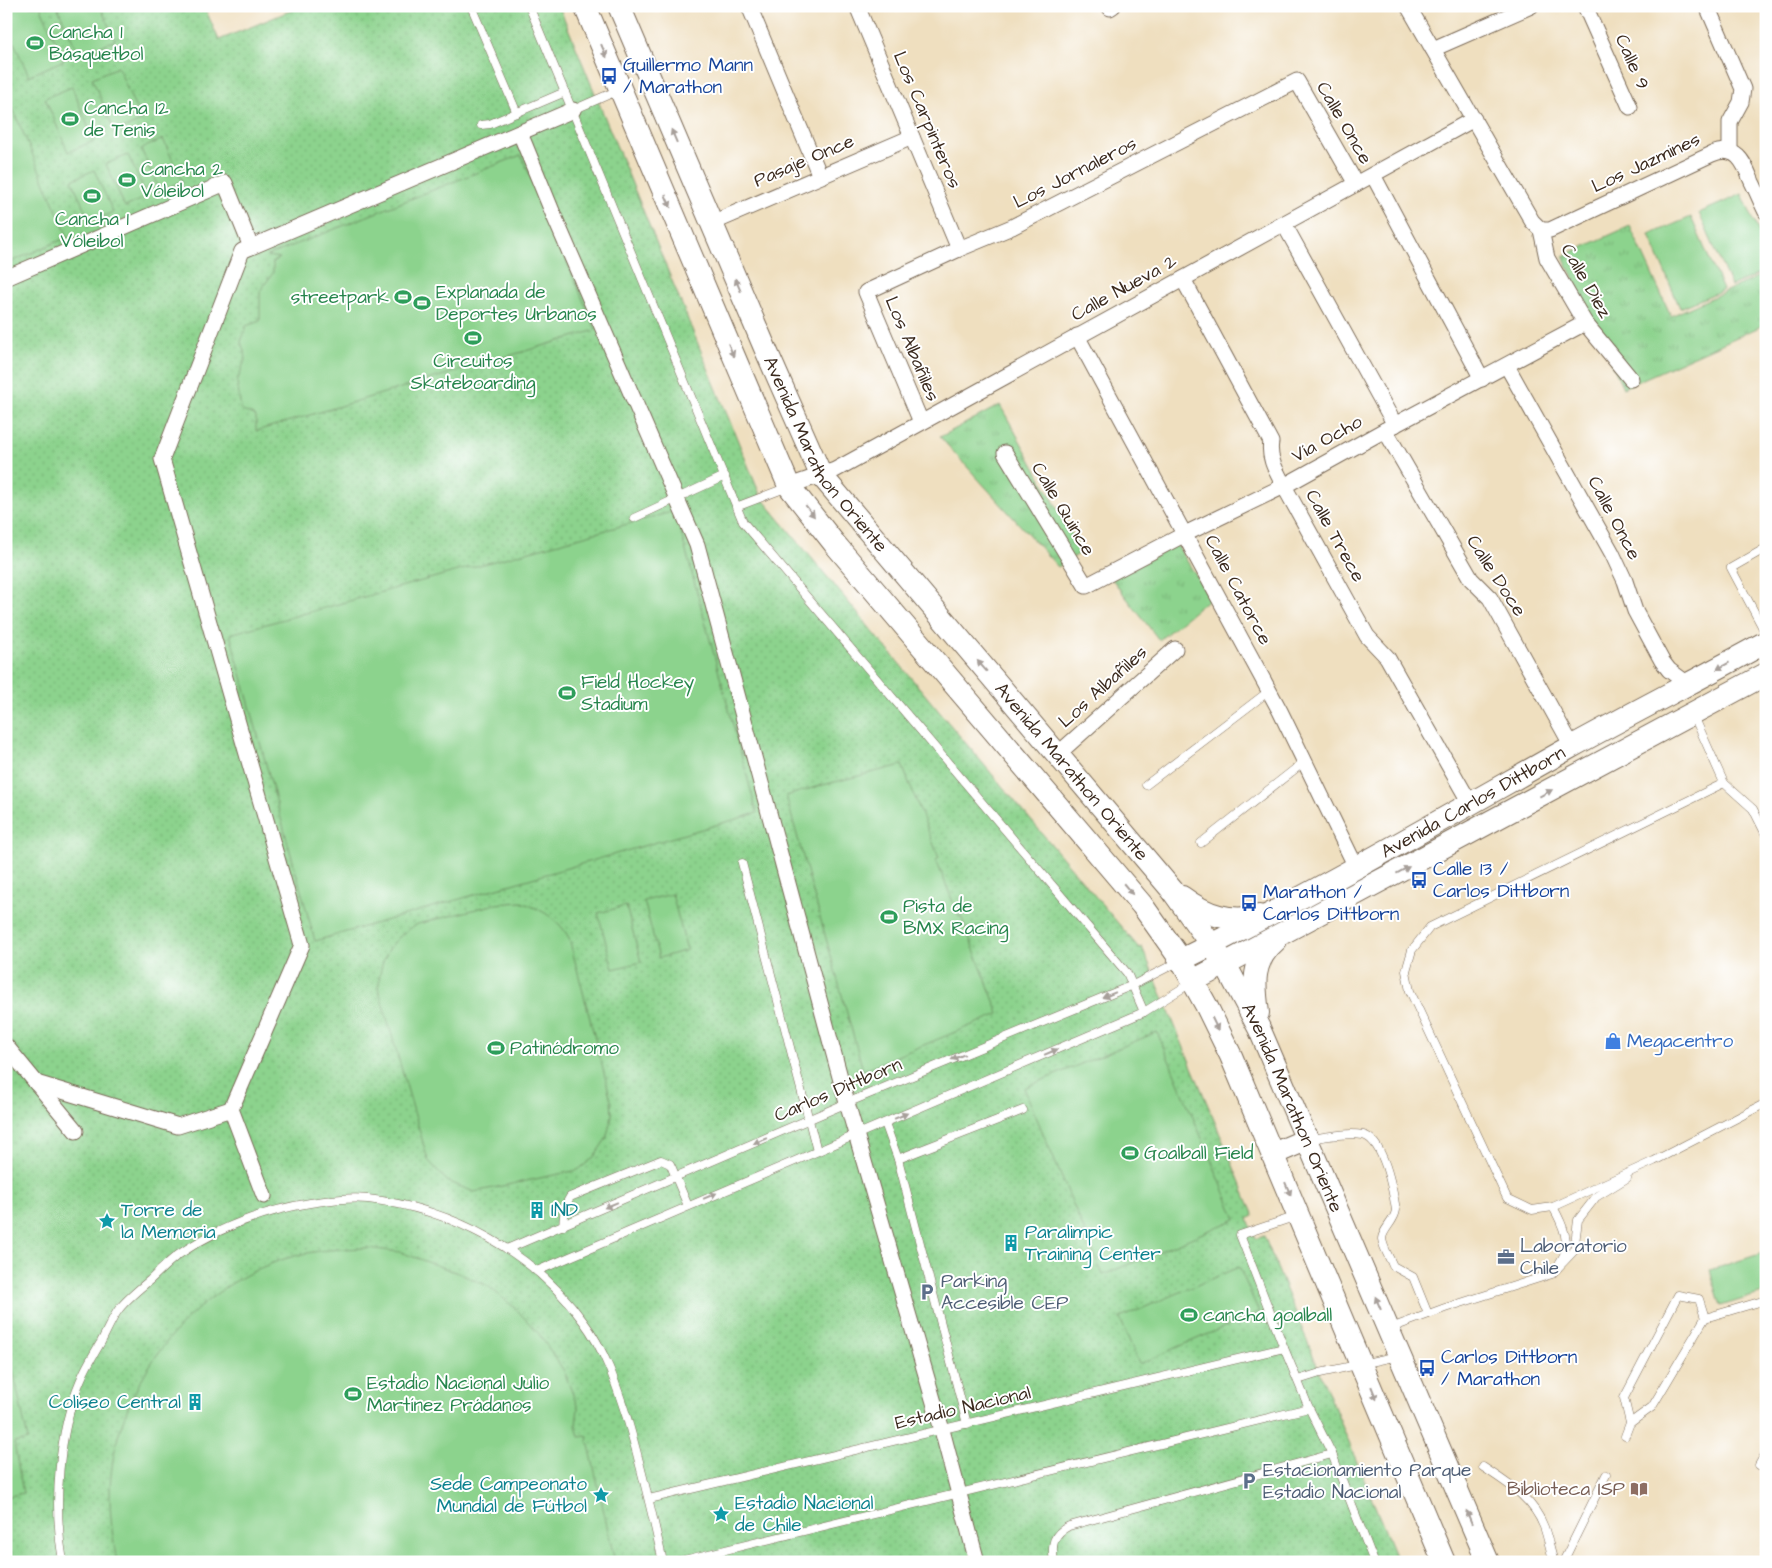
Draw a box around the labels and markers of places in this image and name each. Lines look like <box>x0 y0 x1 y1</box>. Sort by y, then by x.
place label: Cancha 1 Básquetbol <box>49 19 143 68</box>
sports icon: Cancha 1 Básquetbol <box>25 33 45 53</box>
place label: Guillermo Mann / Marathon <box>623 52 753 101</box>
bus stop icon: Guillermo Mann / Marathon <box>599 66 619 86</box>
place label: Cancha 12 de Tenis <box>84 95 169 144</box>
sports icon: Cancha 12 de Tenis <box>60 109 80 129</box>
place label: Cancha 2 Vóleibol <box>141 156 223 205</box>
sports icon: Cancha 2 Vóleibol <box>117 170 137 190</box>
sports icon: Cancha 1 Vóleibol <box>82 186 102 206</box>
place label: Cancha 1 Vóleibol <box>55 206 129 255</box>
place label: Explanada de Deportes Urbanos <box>436 279 597 328</box>
place label: streetpark <box>291 284 389 311</box>
sports icon: streetpark <box>393 287 413 307</box>
sports icon: Explanada de Deportes Urbanos <box>412 293 432 313</box>
sports icon: Circuitos Skateboarding <box>463 328 483 348</box>
place label: Circuitos Skateboarding <box>411 348 536 398</box>
place label: Field Hockey Stadium <box>581 669 695 718</box>
sports icon: Field Hockey Stadium <box>557 683 577 703</box>
place label: Calle 13 / Carlos Dittborn <box>1433 856 1569 905</box>
bus stop icon: Calle 13 / Carlos Dittborn <box>1409 870 1429 890</box>
place label: Marathon / Carlos Dittborn <box>1263 879 1399 928</box>
place label: Pista de BMX Racing <box>903 893 1009 943</box>
bus stop icon: Marathon / Carlos Dittborn <box>1239 893 1259 913</box>
sports icon: Pista de BMX Racing <box>879 907 899 927</box>
place label: Megacentro <box>1627 1028 1733 1056</box>
shop icon: Megacentro <box>1603 1031 1623 1051</box>
place label: Patinódromo <box>510 1035 619 1062</box>
sports icon: Patinódromo <box>486 1038 506 1058</box>
place label: Goalball Field <box>1144 1140 1254 1167</box>
sports icon: Goalball Field <box>1120 1143 1140 1163</box>
place label: Torre de la Memoria <box>121 1197 216 1246</box>
place label: IND <box>551 1197 578 1224</box>
building icon: IND <box>527 1200 547 1220</box>
place icon: Torre de la Memoria <box>97 1211 117 1231</box>
place label: Paralimpic Training Center <box>1025 1219 1161 1269</box>
building icon: Paralimpic Training Center <box>1001 1233 1021 1253</box>
place label: Laboratorio Chile <box>1520 1233 1627 1282</box>
office icon: Laboratorio Chile <box>1496 1247 1516 1267</box>
place label: Parking Accesible CEP <box>941 1268 1068 1317</box>
parking icon: Parking Accesible CEP <box>917 1282 937 1302</box>
place label: cancha goalball <box>1203 1302 1332 1330</box>
sports icon: cancha goalball <box>1179 1305 1199 1325</box>
place label: Carlos Dittborn / Marathon <box>1441 1344 1577 1393</box>
bus stop icon: Carlos Dittborn / Marathon <box>1417 1358 1437 1378</box>
place label: Estadio Nacional Julio Martínez Prádanos <box>367 1370 550 1419</box>
sports icon: Estadio Nacional Julio Martínez Prádanos <box>343 1384 363 1404</box>
place label: Coliseo Central <box>49 1389 181 1416</box>
building icon: Coliseo Central <box>185 1392 205 1412</box>
place label: Estacionamiento Parque Estadio Nacional <box>1263 1457 1471 1506</box>
place label: Sede Campeonato Mundial de Fútbol <box>430 1471 587 1520</box>
parking icon: Estacionamiento Parque Estadio Nacional <box>1239 1471 1259 1491</box>
place label: Biblioteca ISP <box>1507 1476 1625 1503</box>
library icon: Biblioteca ISP <box>1629 1479 1649 1499</box>
place icon: Sede Campeonato Mundial de Fútbol <box>591 1485 611 1505</box>
place label: Estadio Nacional de Chile <box>735 1490 873 1539</box>
place icon: Estadio Nacional de Chile <box>711 1504 731 1524</box>

